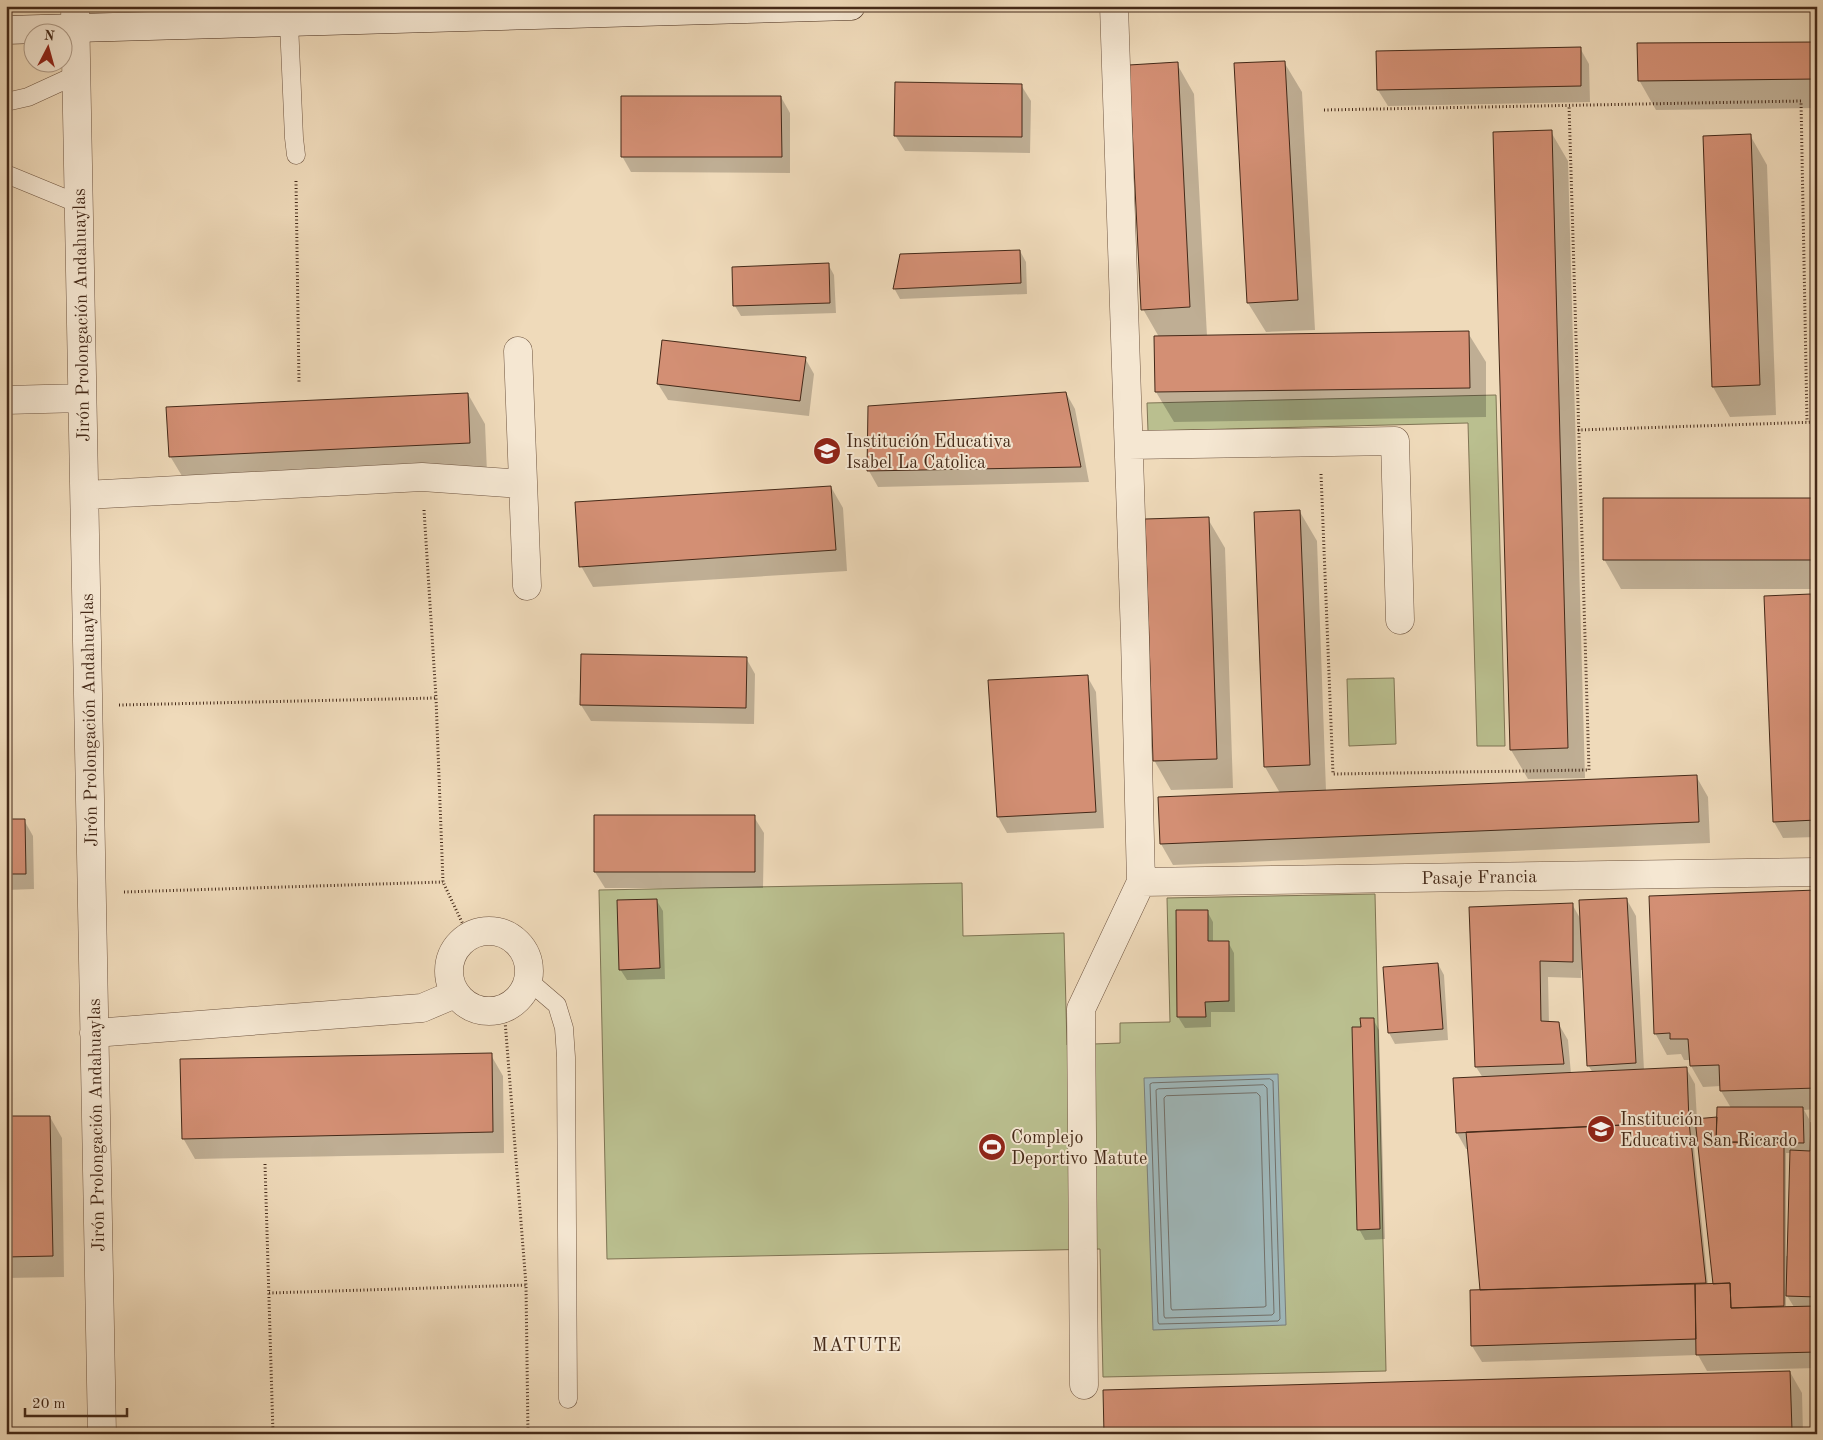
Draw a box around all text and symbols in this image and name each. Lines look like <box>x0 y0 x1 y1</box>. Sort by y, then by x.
north arrow <box>22 22 72 72</box>
text: N <box>43 29 56 44</box>
street label: Jirón Prolongación Andahuaylas <box>71 188 93 442</box>
place label: Institución Educativa Isabel La Catolica <box>846 433 1011 472</box>
school or university icon: Institución Educativa Isabel La Catolica <box>812 436 842 466</box>
street label: Jirón Prolongación Andahuaylas <box>79 593 101 847</box>
street label: Pasaje Francia <box>1421 868 1537 888</box>
street label: Jirón Prolongación Andahuaylas <box>86 998 108 1252</box>
place label: Institución Educativa San Ricardo <box>1620 1111 1797 1150</box>
school or university icon: Institución Educativa San Ricardo <box>1586 1114 1616 1144</box>
place label: Complejo Deportivo Matute <box>1011 1129 1147 1168</box>
sports icon: Complejo Deportivo Matute <box>977 1132 1007 1162</box>
district label: MATUTE <box>812 1337 902 1356</box>
scale bar <box>25 1385 128 1417</box>
text: 20 m <box>32 1397 66 1412</box>

